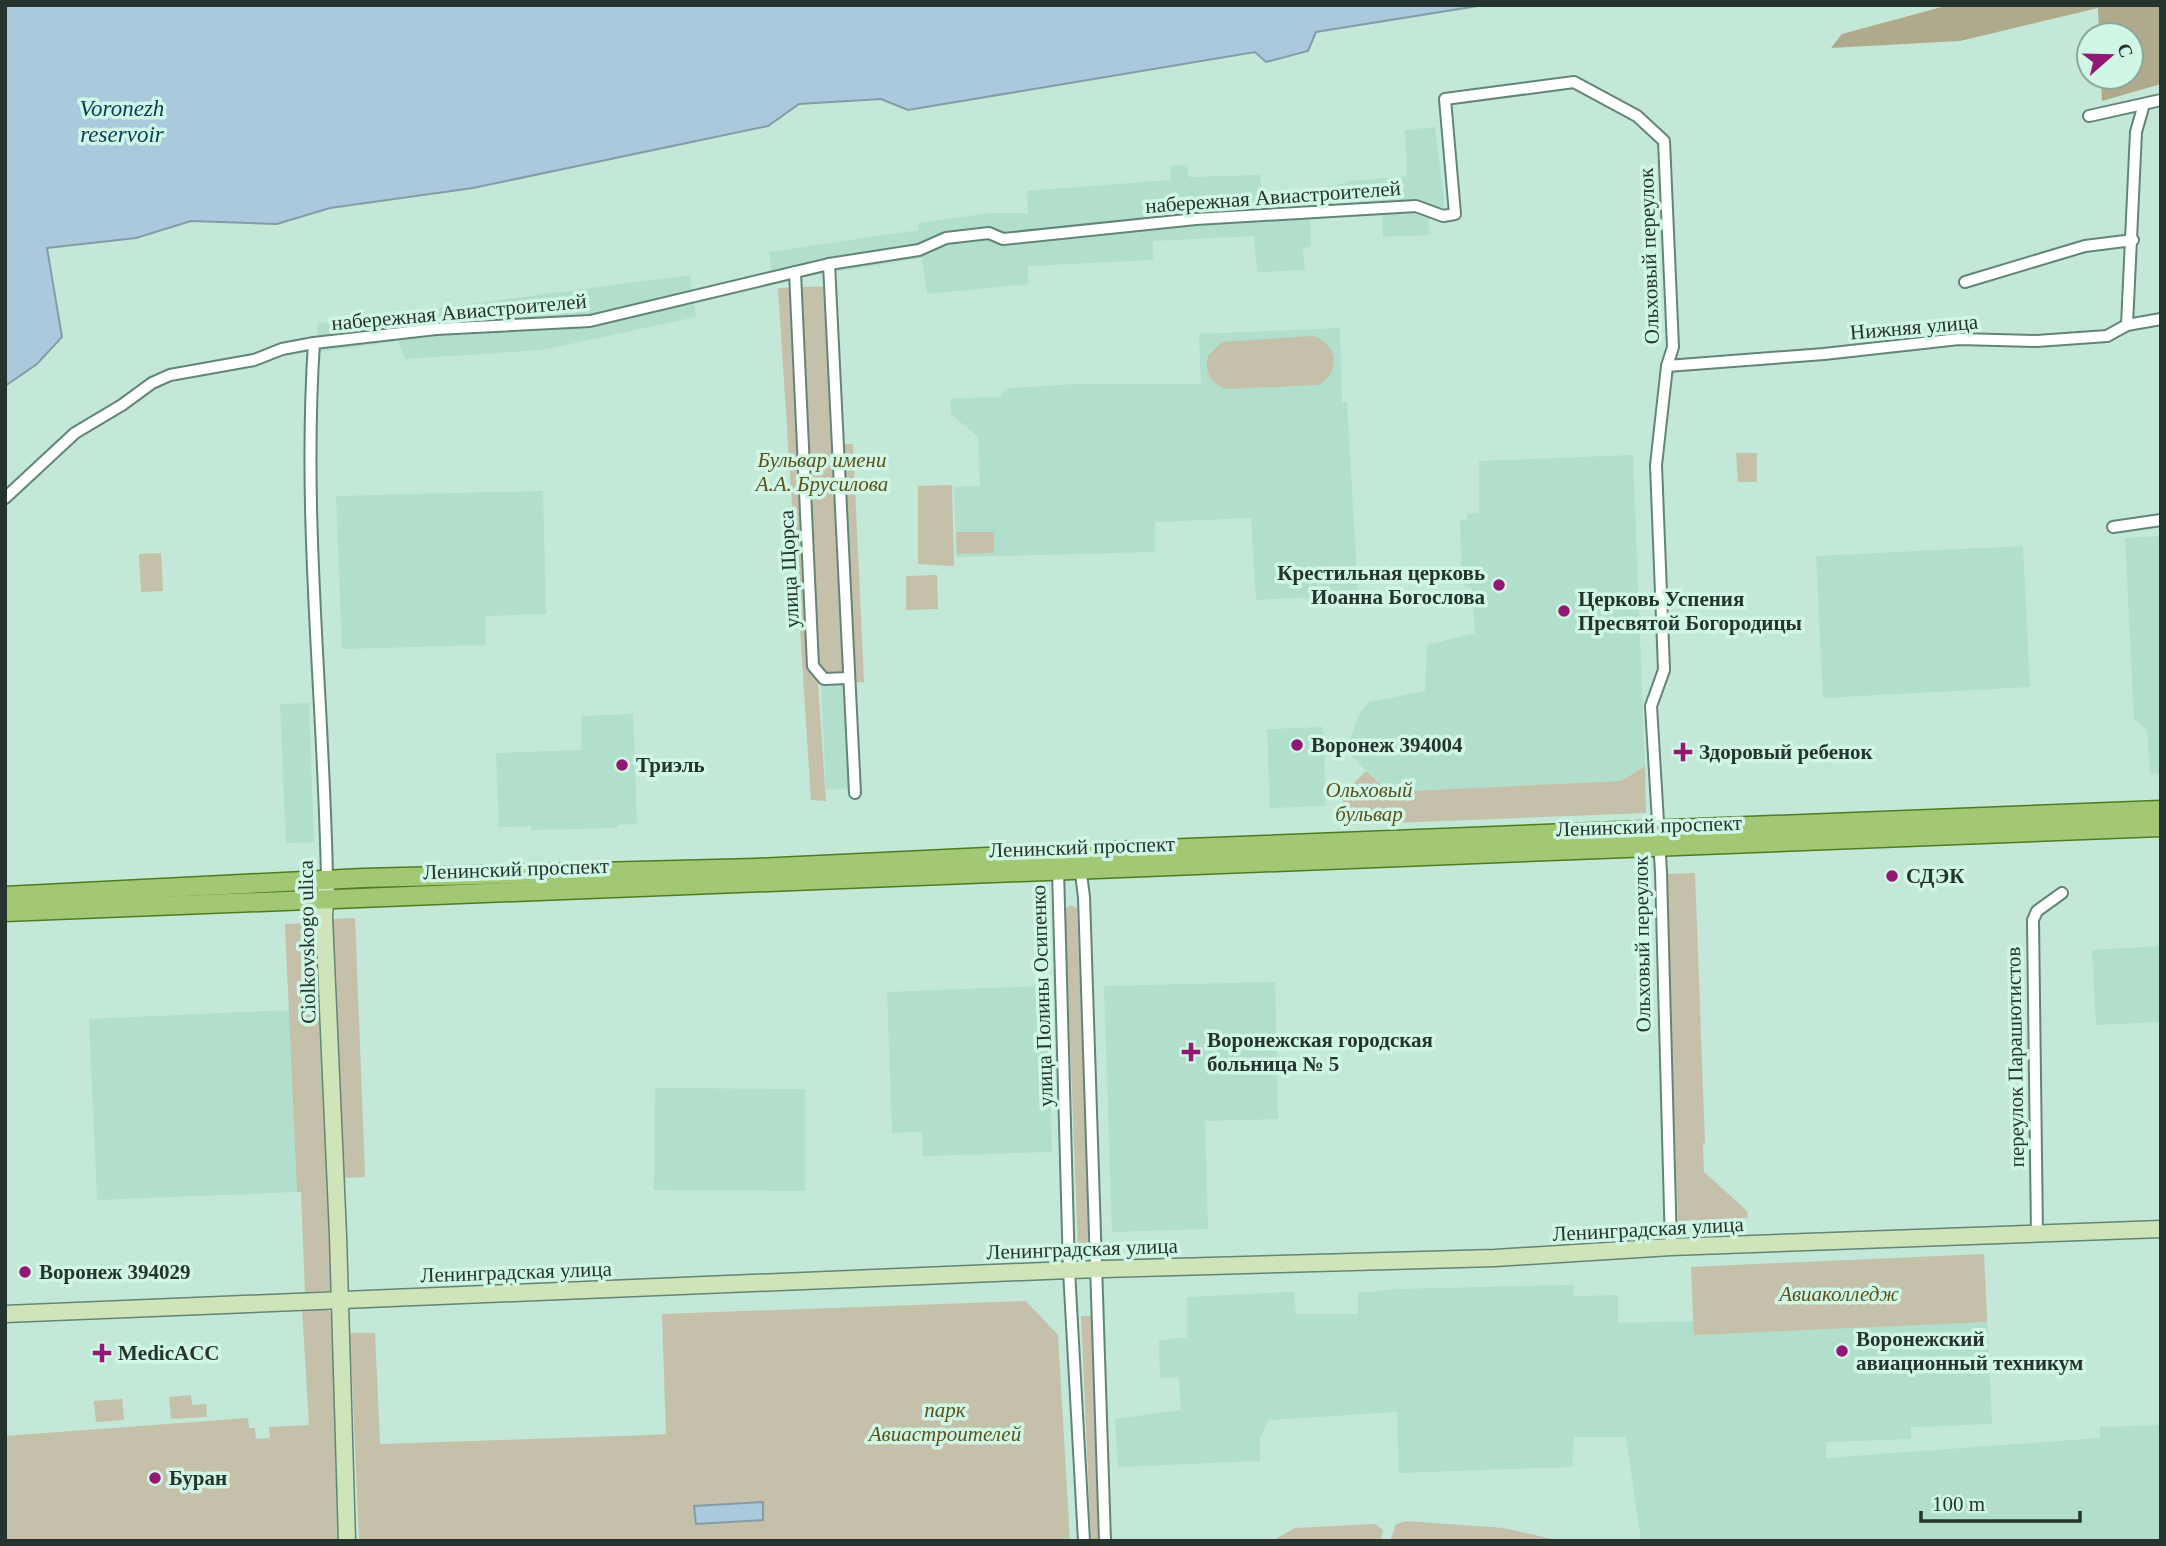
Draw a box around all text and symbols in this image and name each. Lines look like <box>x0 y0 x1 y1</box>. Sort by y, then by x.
north arrow <box>2075 21 2145 91</box>
text: С <box>2113 40 2138 60</box>
water label: Voronezh reservoir <box>80 96 165 147</box>
street label: Ольховый переулок <box>1634 167 1664 345</box>
street label: набережная Авиастроителей <box>1144 176 1402 218</box>
street label: набережная Авиастроителей <box>330 289 588 335</box>
street label: Нижняя улица <box>1849 309 1980 345</box>
park label: Бульвар имени А.А. Брусилова <box>754 448 888 496</box>
street label: улица Щорса <box>774 509 804 629</box>
place label: Крестильная церковь Иоанна Богослова <box>1277 561 1485 609</box>
marker: Крестильная церковь Иоанна Богослова <box>1491 577 1507 593</box>
place label: Церковь Успения Пресвятой Богородицы <box>1578 587 1802 635</box>
marker: Церковь Успения Пресвятой Богородицы <box>1556 603 1572 619</box>
place label: Воронеж 394004 <box>1311 733 1463 757</box>
marker: Воронеж 394004 <box>1289 737 1305 753</box>
place label: Здоровый ребенок <box>1699 740 1874 764</box>
marker: Здоровый ребенок <box>1673 742 1693 762</box>
place label: Триэль <box>636 753 705 777</box>
marker: Триэль <box>614 757 630 773</box>
park label: Ольховый бульвар <box>1325 778 1413 826</box>
street label: Ленинский проспект <box>1556 811 1742 841</box>
street label: Ленинский проспект <box>989 832 1175 862</box>
street label: Ленинский проспект <box>423 854 609 884</box>
street label: Ольховый переулок <box>1628 855 1656 1032</box>
street label: Ciolkovskogo ulica <box>294 859 320 1024</box>
place label: СДЭК <box>1906 864 1965 888</box>
marker: СДЭК <box>1884 868 1900 884</box>
street label: улица Полины Осипенко <box>1026 885 1058 1107</box>
street label: переулок Парашютистов <box>2001 946 2029 1168</box>
place label: Воронежская городская больница № 5 <box>1207 1028 1433 1076</box>
marker: Воронежская городская больница № 5 <box>1181 1042 1201 1062</box>
street label: Ленинградская улица <box>1552 1212 1745 1246</box>
street label: Ленинградская улица <box>986 1234 1179 1264</box>
street label: Ленинградская улица <box>420 1257 613 1287</box>
place label: Воронеж 394029 <box>39 1260 191 1284</box>
marker: Воронеж 394029 <box>17 1264 33 1280</box>
park label: Авиаколледж <box>1777 1282 1899 1306</box>
place label: Воронежский авиационный техникум <box>1856 1327 2083 1375</box>
place label: MedicACC <box>118 1341 219 1365</box>
marker: MedicACC <box>92 1343 112 1363</box>
marker: Воронежский авиационный техникум <box>1834 1343 1850 1359</box>
park label: парк Авиастроителей <box>867 1398 1022 1446</box>
place label: Буран <box>169 1466 227 1490</box>
marker: Буран <box>147 1470 163 1486</box>
scale bar <box>1921 1480 2080 1524</box>
text: 100 m <box>1932 1492 1985 1516</box>

